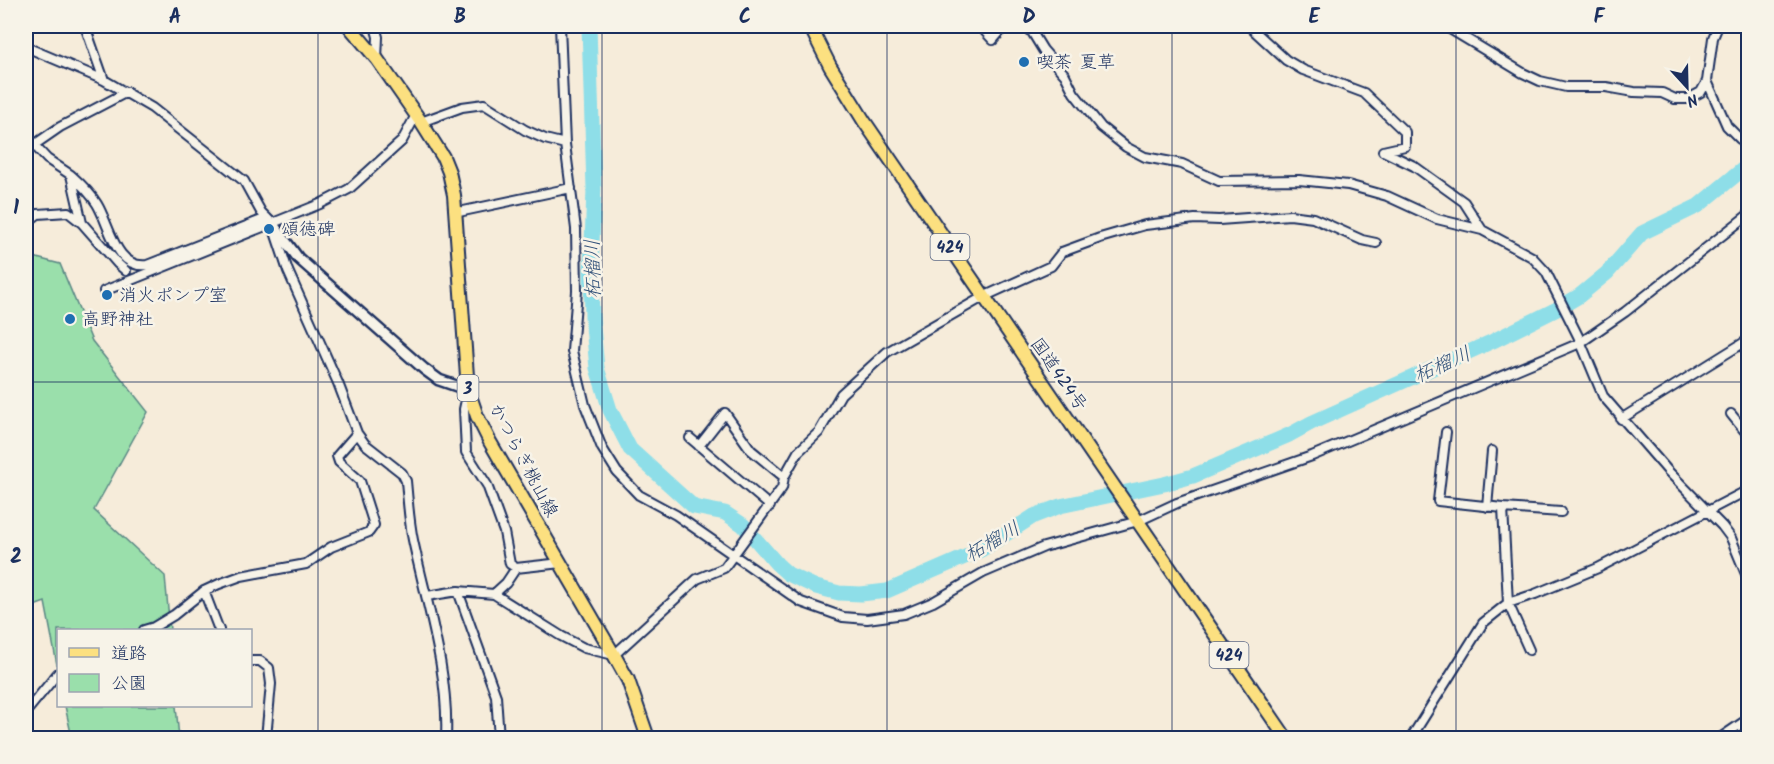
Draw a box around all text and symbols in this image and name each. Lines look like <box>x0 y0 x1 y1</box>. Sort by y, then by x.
text: A <box>169 2 181 34</box>
text: B <box>454 2 466 34</box>
text: C <box>739 2 751 34</box>
text: D <box>1022 2 1036 34</box>
text: E <box>1308 2 1320 34</box>
text: F <box>1594 2 1606 34</box>
place label: 喫茶 夏草 <box>1036 49 1115 78</box>
marker: 喫茶 夏草 <box>1017 55 1031 69</box>
north arrow <box>1657 57 1717 117</box>
text: N <box>1683 86 1701 113</box>
text: 1 <box>13 193 19 225</box>
place label: 頌徳碑 <box>281 216 335 245</box>
marker: 頌徳碑 <box>262 222 276 236</box>
road number: 424 <box>930 234 970 260</box>
water label: 柘榴川 <box>577 239 611 299</box>
place label: 消火ポンプ室 <box>119 282 227 311</box>
marker: 消火ポンプ室 <box>100 288 114 302</box>
place label: 高野神社 <box>82 306 154 335</box>
marker: 高野神社 <box>63 312 77 326</box>
street label: 国道424号 <box>1022 332 1094 418</box>
water label: 柘榴川 <box>1409 339 1477 393</box>
road number: 3 <box>458 375 478 401</box>
street label: かつらぎ桃山線 <box>480 398 565 523</box>
water label: 柘榴川 <box>959 514 1027 572</box>
text: 2 <box>10 542 22 574</box>
legend <box>57 629 252 707</box>
text: 道路 <box>111 640 147 669</box>
road number: 424 <box>1210 642 1248 668</box>
text: 公園 <box>111 670 147 699</box>

